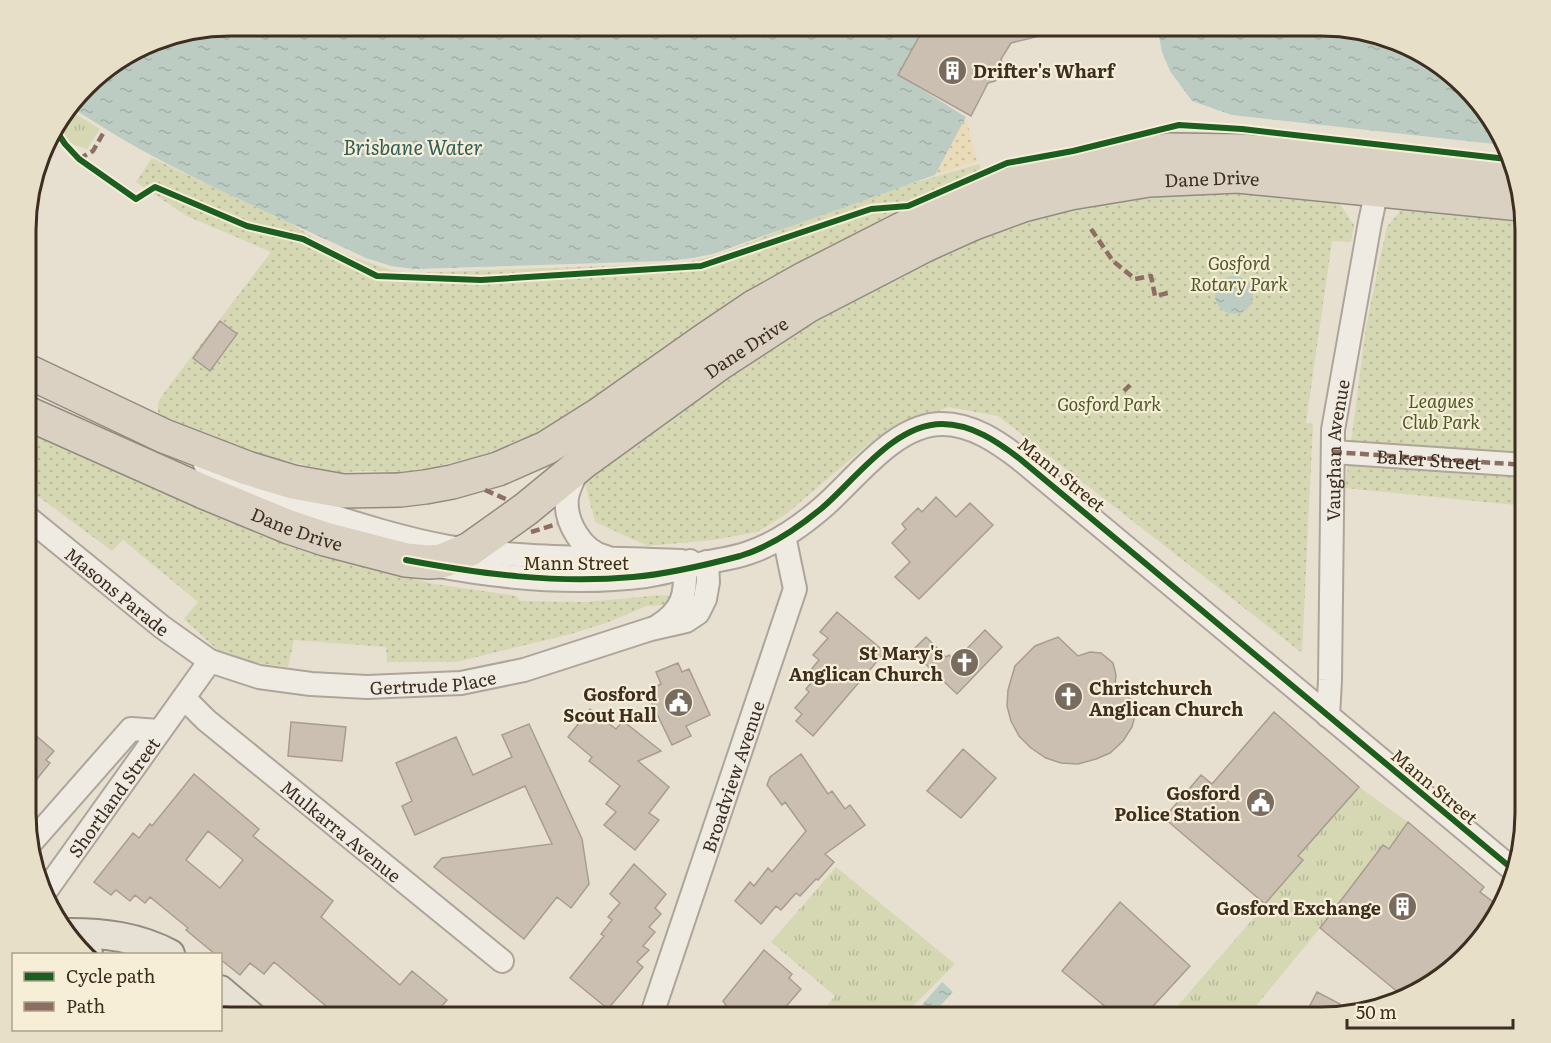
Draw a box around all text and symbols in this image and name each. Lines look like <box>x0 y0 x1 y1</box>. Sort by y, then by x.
building icon: Drifter's Wharf <box>936 54 968 86</box>
place label: Drifter's Wharf <box>973 57 1117 84</box>
water label: Brisbane Water <box>343 131 483 161</box>
street label: Dane Drive <box>1164 162 1261 193</box>
park label: Gosford Rotary Park <box>1190 249 1288 297</box>
street label: Dane Drive <box>698 309 793 384</box>
street label: Vaughan Avenue <box>1318 377 1355 522</box>
park label: Leagues Club Park <box>1402 387 1480 435</box>
park label: Gosford Park <box>1057 390 1161 417</box>
street label: Mann Street <box>1012 430 1112 518</box>
street label: Baker Street <box>1375 441 1483 476</box>
street label: Dane Drive <box>247 499 346 557</box>
street label: Masons Parade <box>60 540 175 642</box>
street label: Mann Street <box>523 549 630 576</box>
place label: St Mary's Anglican Church <box>789 639 943 687</box>
church icon: St Mary's Anglican Church <box>948 646 980 678</box>
street label: Gertrude Place <box>369 663 498 700</box>
place label: Christchurch Anglican Church <box>1089 674 1243 722</box>
place label: Gosford Scout Hall <box>563 680 657 728</box>
church icon: Christchurch Anglican Church <box>1052 681 1084 713</box>
public building icon: Gosford Scout Hall <box>662 687 694 719</box>
street label: Broadview Avenue <box>694 697 770 856</box>
street label: Shortland Street <box>61 730 166 863</box>
street label: Mann Street <box>1386 742 1485 831</box>
street label: Mulkarra Avenue <box>275 773 408 888</box>
place label: Gosford Police Station <box>1114 779 1240 827</box>
public building icon: Gosford Police Station <box>1245 786 1277 818</box>
building icon: Gosford Exchange <box>1386 891 1418 923</box>
place label: Gosford Exchange <box>1216 894 1381 921</box>
legend <box>12 953 222 1031</box>
text: Cycle path <box>66 962 155 989</box>
text: Path <box>66 992 105 1019</box>
scale bar <box>1347 992 1514 1030</box>
text: 50 m <box>1356 998 1397 1025</box>

